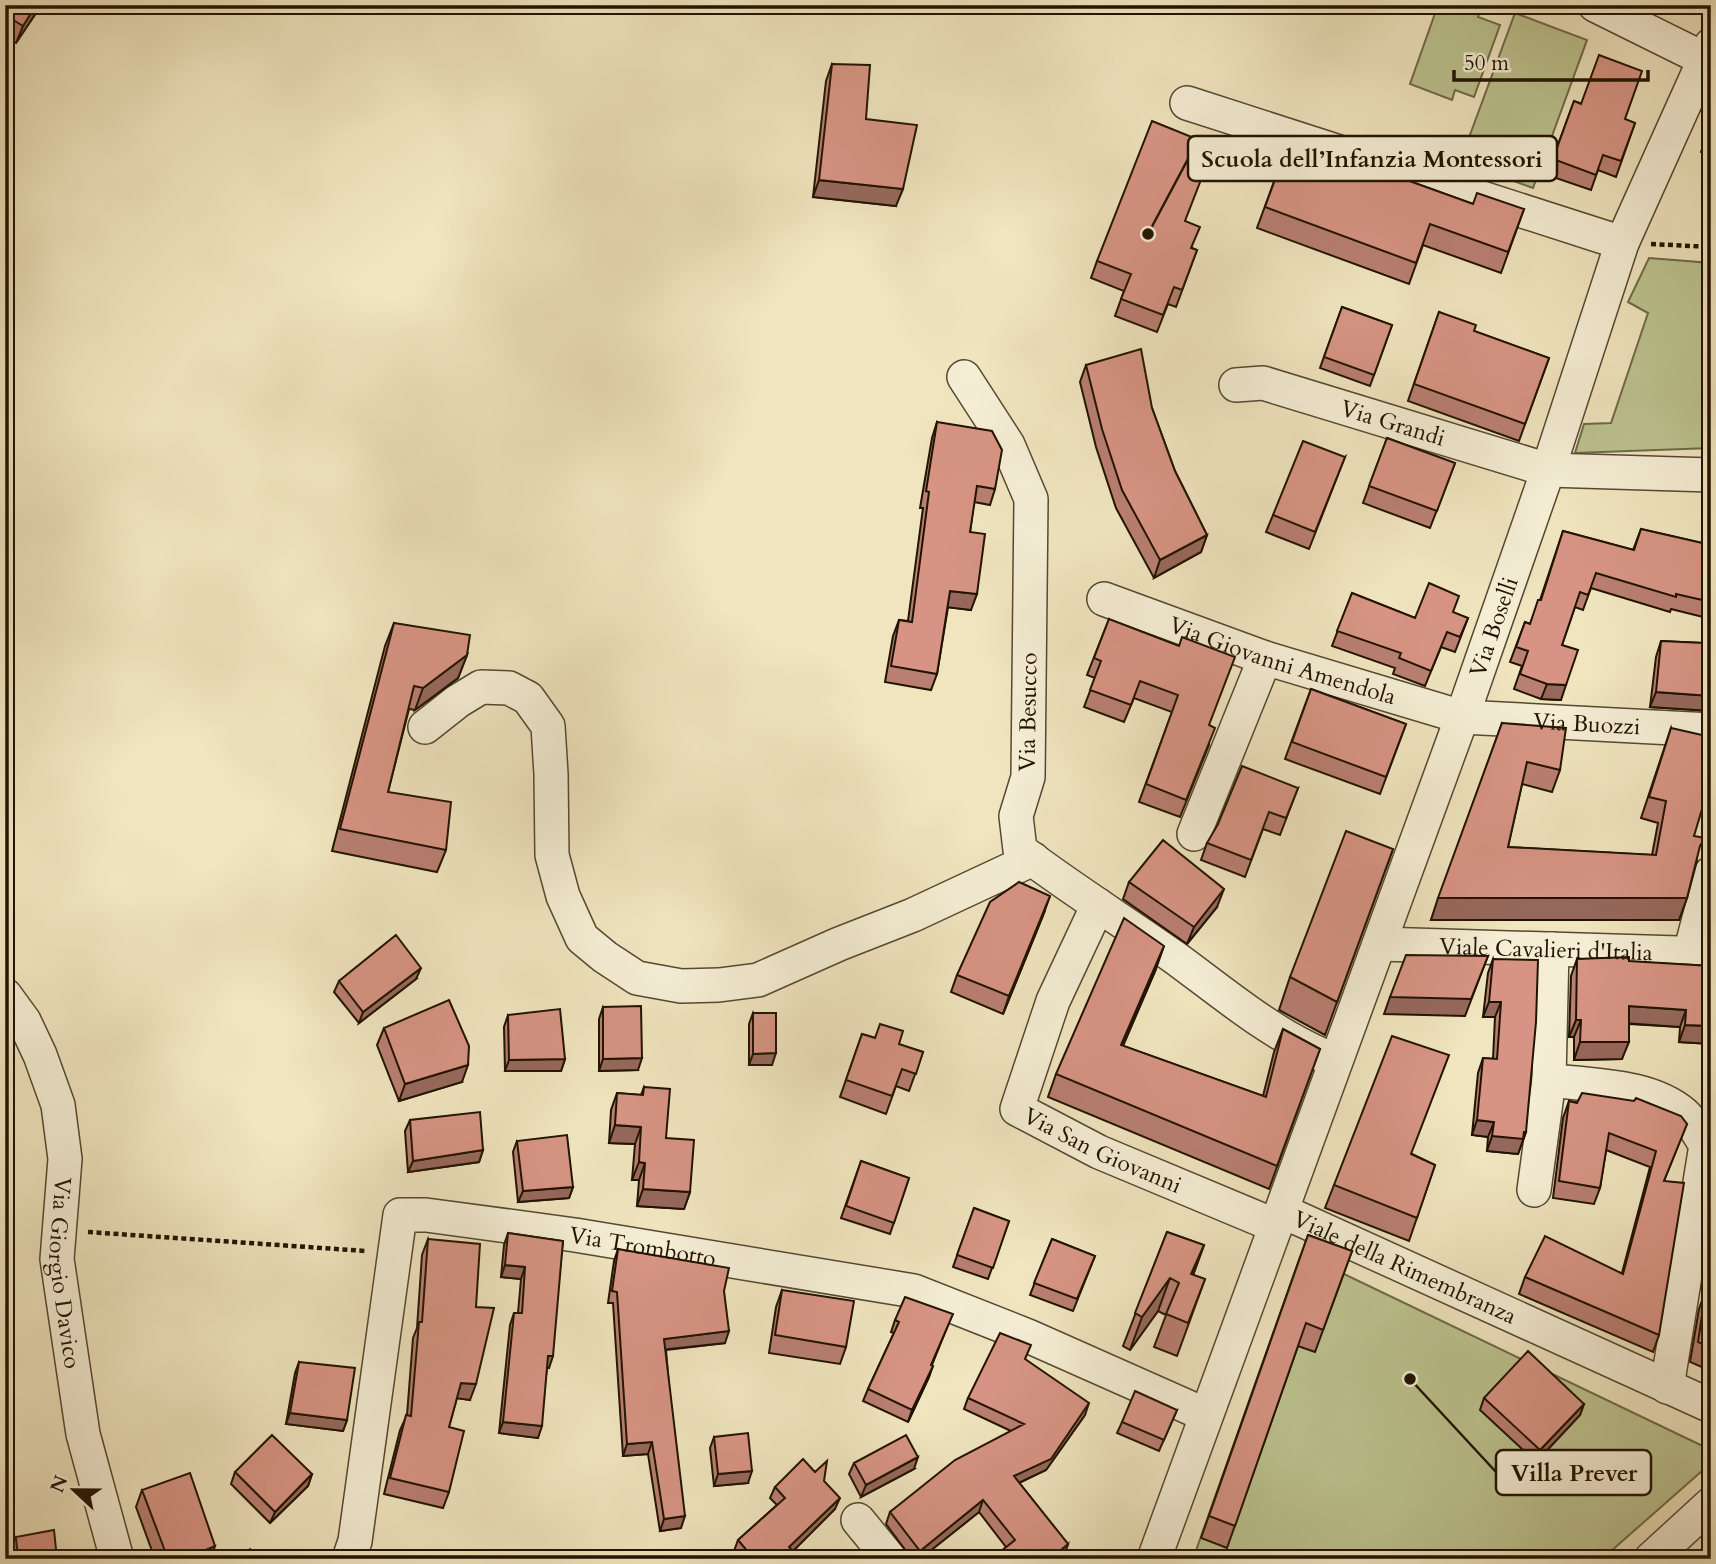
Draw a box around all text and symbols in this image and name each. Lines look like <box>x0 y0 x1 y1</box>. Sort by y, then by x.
scale bar <box>1454 38 1648 82</box>
text: 50 m <box>1464 49 1509 78</box>
callout: Scuola dell’Infanzia Montessori <box>1188 136 1557 181</box>
text: Scuola dell’Infanzia Montessori <box>1201 143 1543 176</box>
street label: Via Grandi <box>1337 392 1449 453</box>
street label: Via Boselli <box>1462 573 1525 681</box>
street label: Via Giovanni Amendola <box>1165 609 1400 712</box>
street label: Via Besucco <box>1011 652 1045 772</box>
street label: Via Buozzi <box>1532 705 1641 742</box>
street label: Viale Cavalieri d'Italia <box>1439 930 1653 968</box>
street label: Via San Giovanni <box>1018 1100 1186 1200</box>
street label: Via Giorgio Davico <box>41 1176 89 1371</box>
street label: Viale della Rimembranza <box>1288 1203 1522 1331</box>
street label: Via Trombotto <box>567 1219 718 1274</box>
callout: Villa Prever <box>1496 1450 1651 1495</box>
north arrow <box>38 1456 108 1526</box>
text: Villa Prever <box>1511 1457 1638 1490</box>
text: N <box>44 1471 74 1497</box>

